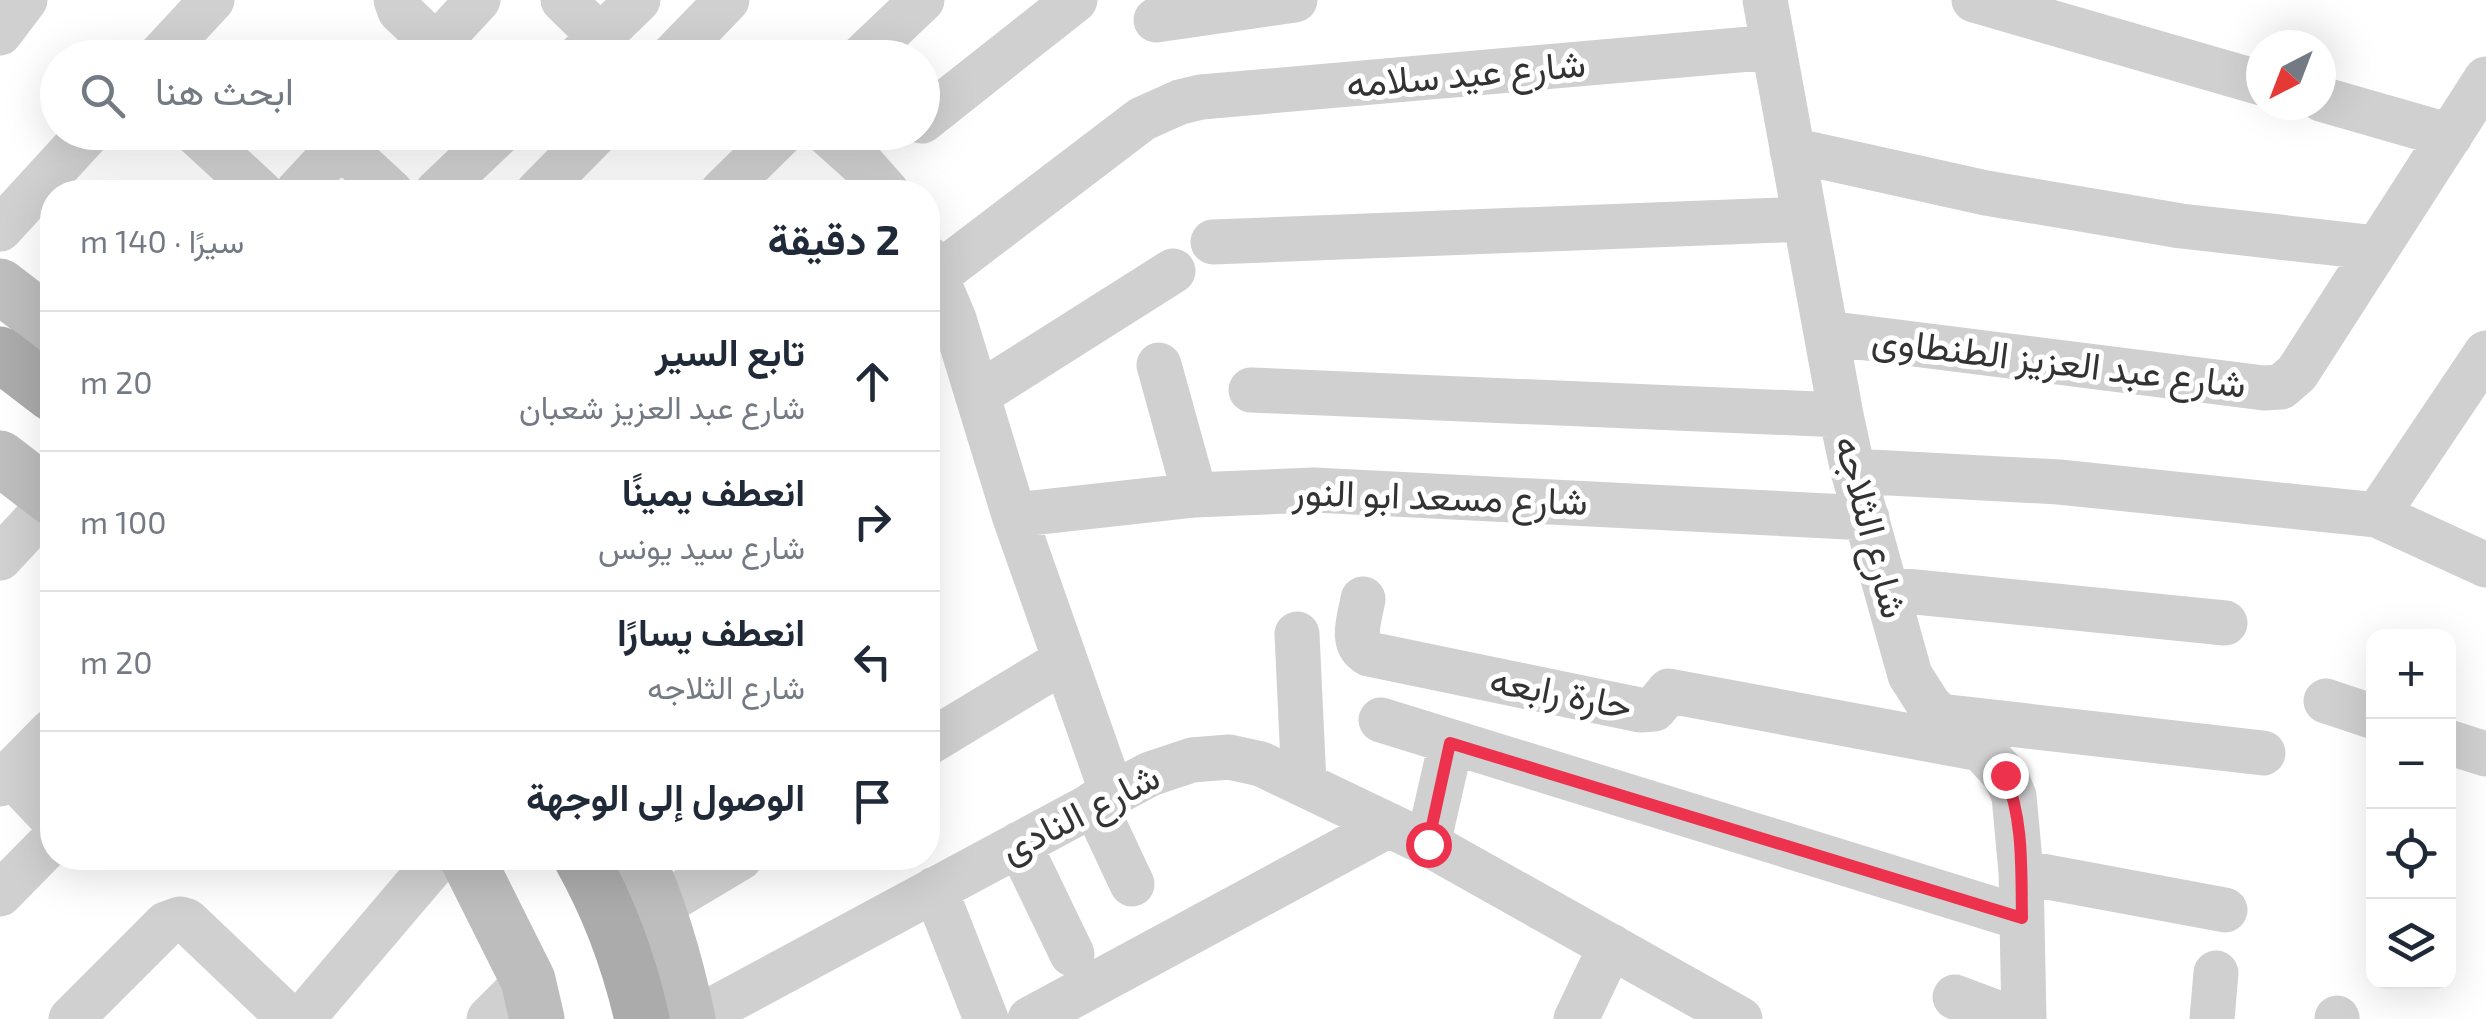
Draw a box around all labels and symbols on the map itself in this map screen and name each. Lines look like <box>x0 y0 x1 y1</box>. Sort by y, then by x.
north arrow <box>2246 30 2336 120</box>
street label: شارع عيد سلامه <box>1344 39 1588 110</box>
street label: شارع عبد العزيز الطنطاوى <box>1869 314 2249 411</box>
street label: شارع الثلاجه <box>1822 430 1919 624</box>
street label: شارع مسعد ابو النور <box>1290 467 1589 528</box>
street label: حارة رابعه <box>1486 655 1636 729</box>
street label: شارع النادى <box>992 752 1169 875</box>
route end <box>1983 753 2029 799</box>
route start <box>1406 822 1452 868</box>

